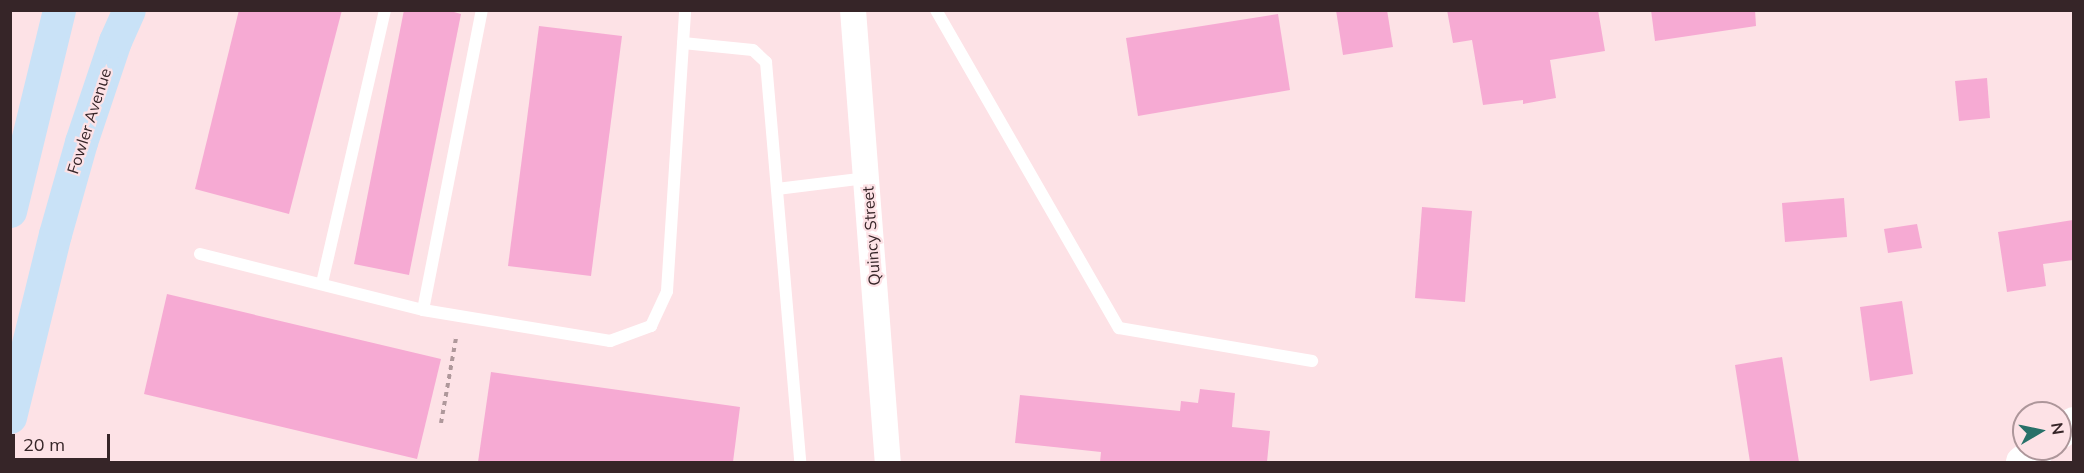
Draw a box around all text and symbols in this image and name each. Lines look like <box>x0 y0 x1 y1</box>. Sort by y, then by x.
street label: Fowler Avenue <box>63 66 115 176</box>
street label: Quincy Street <box>858 186 884 286</box>
north arrow <box>2012 401 2072 461</box>
text: N <box>2047 421 2069 436</box>
scale bar <box>15 422 112 460</box>
text: 20 m <box>23 433 65 456</box>

